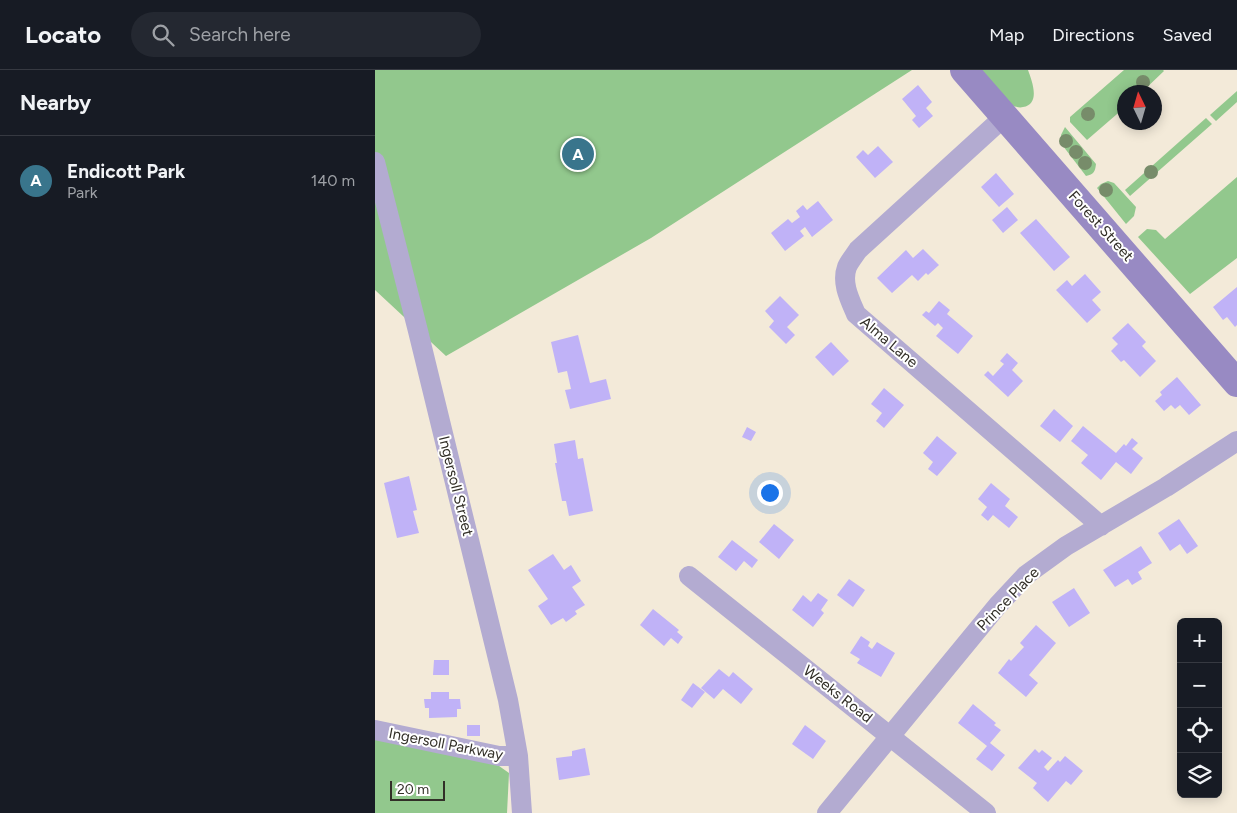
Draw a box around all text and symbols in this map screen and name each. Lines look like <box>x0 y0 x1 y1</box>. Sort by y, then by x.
search box <box>131 12 481 57</box>
text: Locato <box>25 20 101 49</box>
icon: search <box>149 21 177 49</box>
text: Search here <box>189 23 291 46</box>
text: Map <box>989 24 1024 46</box>
text: Directions <box>1052 24 1134 46</box>
text: Saved <box>1162 24 1212 46</box>
north arrow <box>1117 85 1162 130</box>
text: Nearby <box>20 90 91 115</box>
pin: A <box>562 135 594 173</box>
text: Endicott Park <box>67 160 185 183</box>
text: A <box>30 171 42 190</box>
text: 140 m <box>311 171 355 190</box>
text: Park <box>67 183 97 202</box>
street label: Forest Street <box>1065 187 1137 265</box>
street label: Alma Lane <box>857 313 921 371</box>
street label: Ingersoll Street <box>435 434 477 538</box>
your location <box>757 480 783 506</box>
street label: Prince Place <box>973 563 1043 635</box>
map controls <box>1177 618 1222 798</box>
button: + <box>1177 618 1222 663</box>
street label: Weeks Road <box>800 661 876 727</box>
button: − <box>1177 663 1222 708</box>
button: locate <box>1177 708 1222 753</box>
street label: Ingersoll Parkway <box>387 724 505 764</box>
button: layers <box>1177 753 1222 798</box>
scale bar <box>390 778 445 801</box>
text: 20 m <box>397 781 429 798</box>

